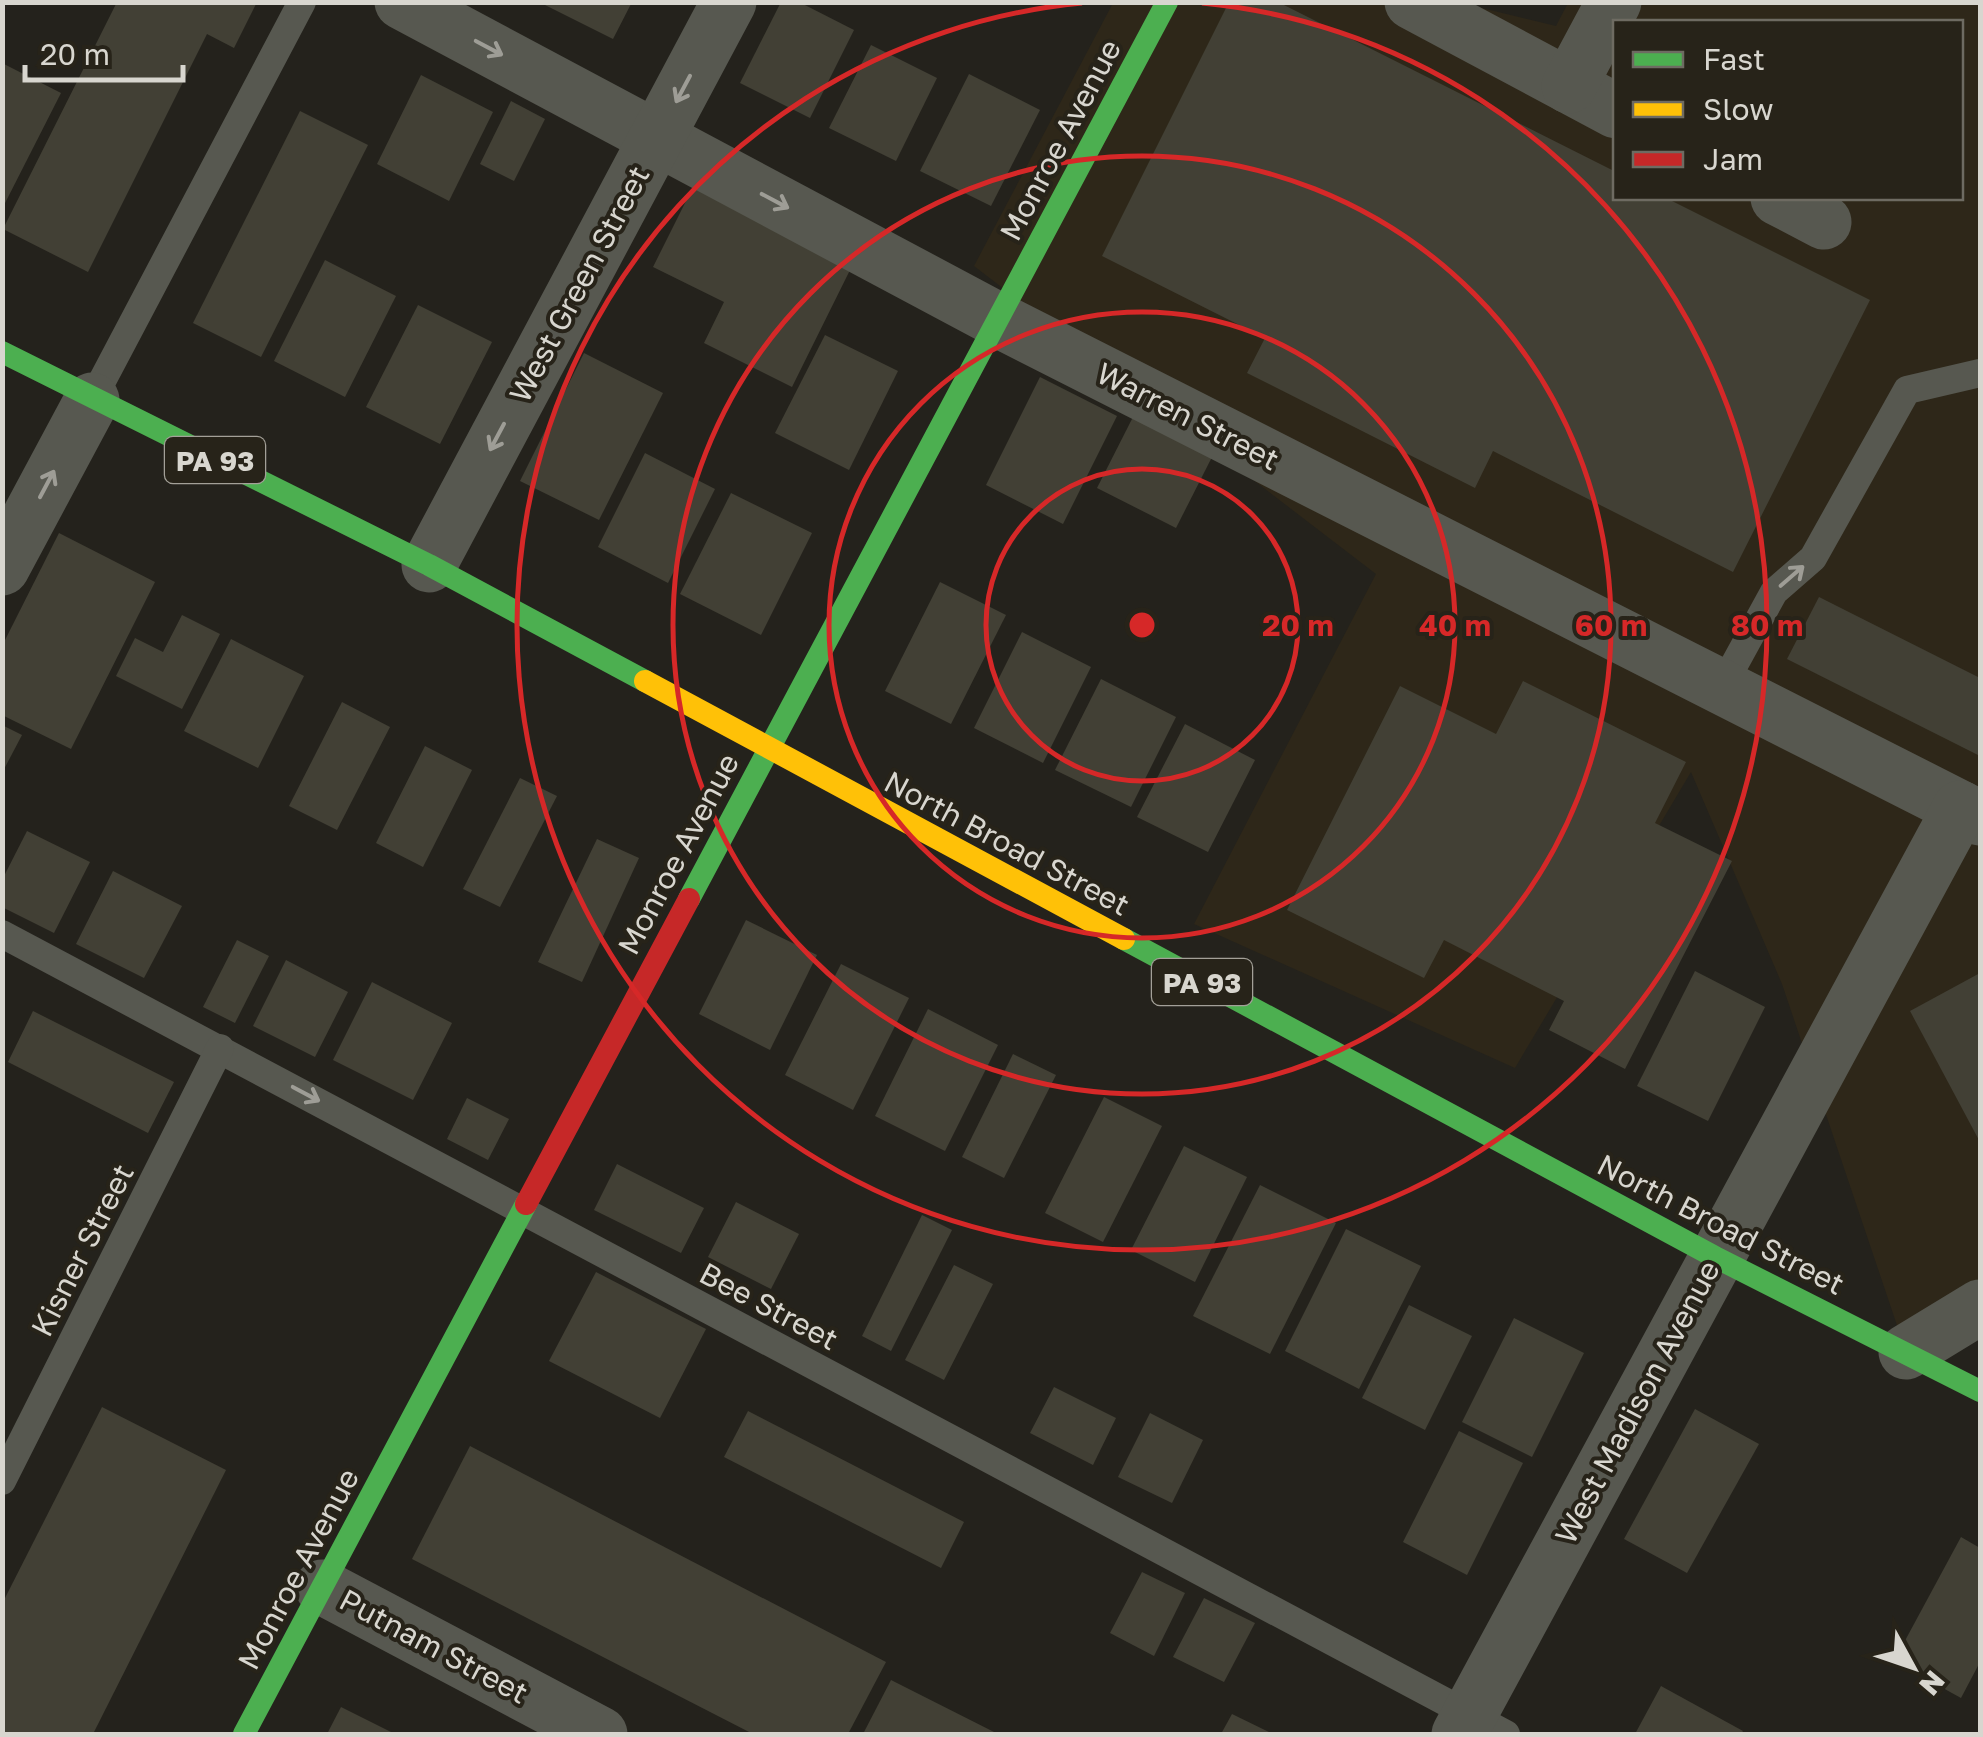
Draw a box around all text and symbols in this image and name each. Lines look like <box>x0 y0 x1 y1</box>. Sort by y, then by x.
scale bar <box>25 20 182 82</box>
legend <box>1613 20 1963 200</box>
street label: Monroe Avenue <box>992 33 1128 247</box>
text: 20 m <box>40 36 110 72</box>
one-way arrow <box>473 39 503 59</box>
text: Fast <box>1703 41 1765 77</box>
one-way arrow <box>673 73 693 103</box>
text: Slow <box>1703 91 1774 127</box>
text: Jam <box>1703 141 1763 177</box>
street label: West Green Street <box>501 160 657 408</box>
one-way arrow <box>760 192 790 211</box>
street label: Warren Street <box>1091 355 1285 477</box>
one-way arrow <box>487 422 507 451</box>
road number: PA 93 <box>165 437 265 483</box>
one-way arrow <box>38 469 57 499</box>
one-way arrow <box>1778 566 1804 588</box>
centre of rings <box>1124 607 1160 643</box>
text: 20 m <box>1262 607 1334 643</box>
text: 40 m <box>1419 607 1491 643</box>
text: 60 m <box>1575 607 1647 643</box>
text: 80 m <box>1731 607 1803 643</box>
street label: Monroe Avenue <box>610 747 746 961</box>
street label: North Broad Street <box>878 763 1136 923</box>
road number: PA 93 <box>1152 959 1252 1005</box>
one-way arrow <box>290 1085 320 1104</box>
street label: North Broad Street <box>1592 1146 1850 1302</box>
street label: Kisner Street <box>23 1158 141 1342</box>
street label: West Madison Avenue <box>1547 1254 1727 1550</box>
street label: Bee Street <box>694 1255 844 1357</box>
street label: Monroe Avenue <box>230 1462 366 1676</box>
street label: Putnam Street <box>334 1581 534 1711</box>
north arrow <box>1863 1617 1963 1717</box>
text: N <box>1913 1665 1952 1702</box>

